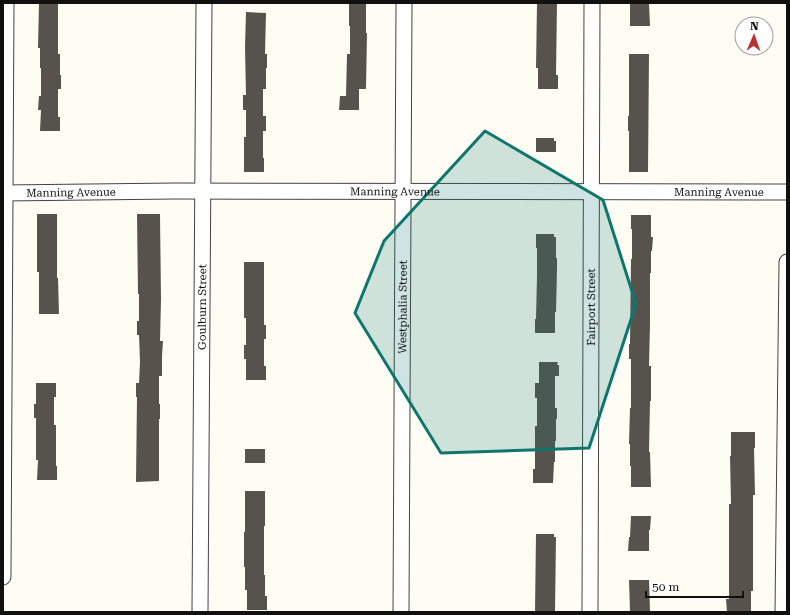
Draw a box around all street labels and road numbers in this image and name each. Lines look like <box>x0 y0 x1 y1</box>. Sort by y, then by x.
street label: Manning Avenue <box>26 185 116 199</box>
street label: Manning Avenue <box>350 185 440 198</box>
street label: Manning Avenue <box>674 185 764 198</box>
street label: Westphalia Street <box>396 260 409 354</box>
street label: Goulburn Street <box>195 264 209 350</box>
street label: Fairport Street <box>584 268 598 346</box>

